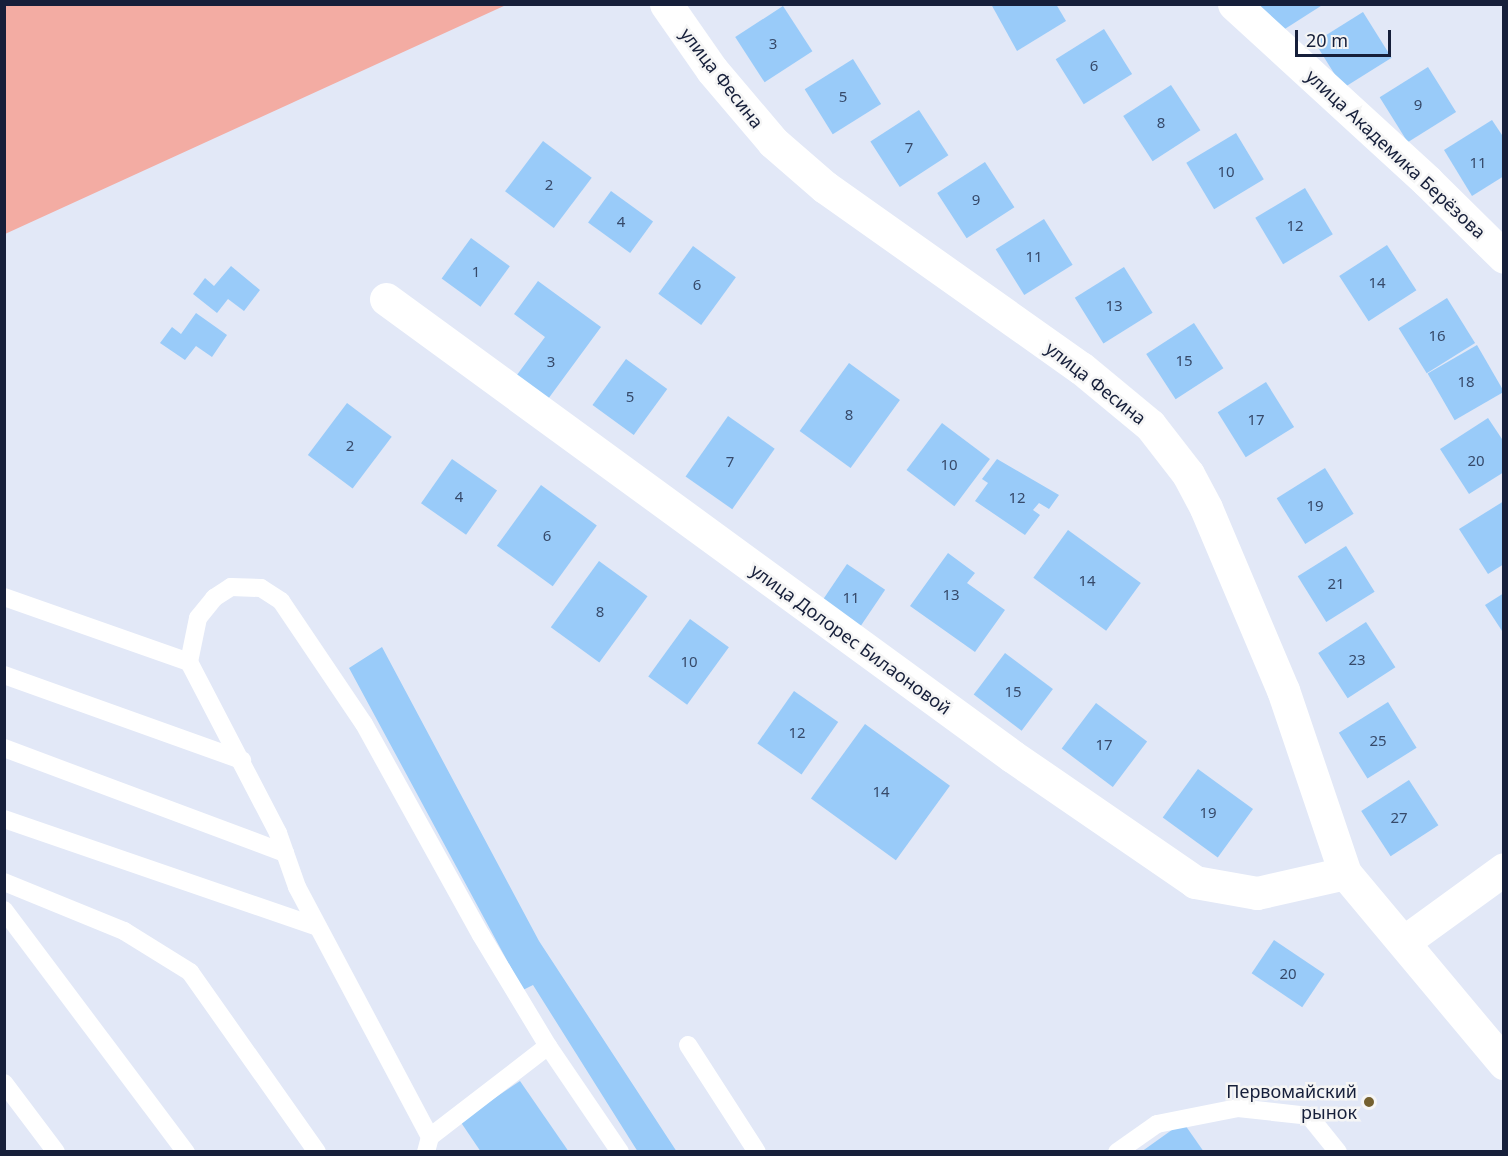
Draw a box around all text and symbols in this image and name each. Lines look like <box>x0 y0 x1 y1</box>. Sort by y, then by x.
scale bar <box>1298 18 1394 56</box>
street label: улица Фесина <box>676 24 768 132</box>
text: 20 m <box>1306 28 1348 52</box>
house number: 3 <box>769 35 777 53</box>
house number: 6 <box>1090 57 1098 75</box>
street label: улица Академика Берёзова <box>1302 65 1490 243</box>
house number: 5 <box>839 88 847 106</box>
house number: 9 <box>1414 96 1422 114</box>
house number: 8 <box>1157 114 1165 132</box>
house number: 7 <box>905 139 913 157</box>
house number: 11 <box>1469 154 1487 172</box>
house number: 10 <box>1217 163 1235 181</box>
house number: 2 <box>545 176 553 194</box>
house number: 9 <box>972 191 980 209</box>
house number: 4 <box>617 213 625 231</box>
house number: 12 <box>1286 217 1304 235</box>
house number: 11 <box>1025 248 1043 266</box>
house number: 1 <box>472 263 480 281</box>
house number: 14 <box>1368 274 1386 292</box>
house number: 6 <box>693 276 701 294</box>
house number: 13 <box>1105 297 1123 315</box>
house number: 16 <box>1428 327 1446 345</box>
street label: улица Фесина <box>1042 337 1150 429</box>
house number: 15 <box>1175 352 1193 370</box>
house number: 3 <box>547 353 555 371</box>
house number: 18 <box>1457 373 1475 391</box>
house number: 5 <box>626 388 634 406</box>
house number: 8 <box>845 406 853 424</box>
house number: 17 <box>1247 411 1265 429</box>
house number: 2 <box>346 437 354 455</box>
house number: 20 <box>1467 452 1485 470</box>
house number: 7 <box>726 453 734 471</box>
house number: 10 <box>940 456 958 474</box>
house number: 4 <box>455 488 463 506</box>
house number: 12 <box>1008 489 1026 507</box>
house number: 19 <box>1306 497 1324 515</box>
house number: 6 <box>543 527 551 545</box>
street label: улица Долорес Билаоновой <box>747 559 955 719</box>
house number: 14 <box>1078 572 1096 590</box>
house number: 21 <box>1327 575 1345 593</box>
house number: 13 <box>942 586 960 604</box>
house number: 11 <box>842 589 860 607</box>
house number: 8 <box>596 603 604 621</box>
house number: 23 <box>1348 651 1366 669</box>
house number: 10 <box>680 653 698 671</box>
house number: 15 <box>1004 683 1022 701</box>
house number: 12 <box>788 724 806 742</box>
house number: 25 <box>1369 732 1387 750</box>
house number: 17 <box>1095 736 1113 754</box>
house number: 14 <box>872 783 890 801</box>
house number: 19 <box>1199 804 1217 822</box>
house number: 27 <box>1390 809 1408 827</box>
house number: 20 <box>1279 965 1297 983</box>
place label: Первомайский рынок <box>1226 1081 1357 1124</box>
marker: Первомайский рынок <box>1362 1095 1376 1109</box>

